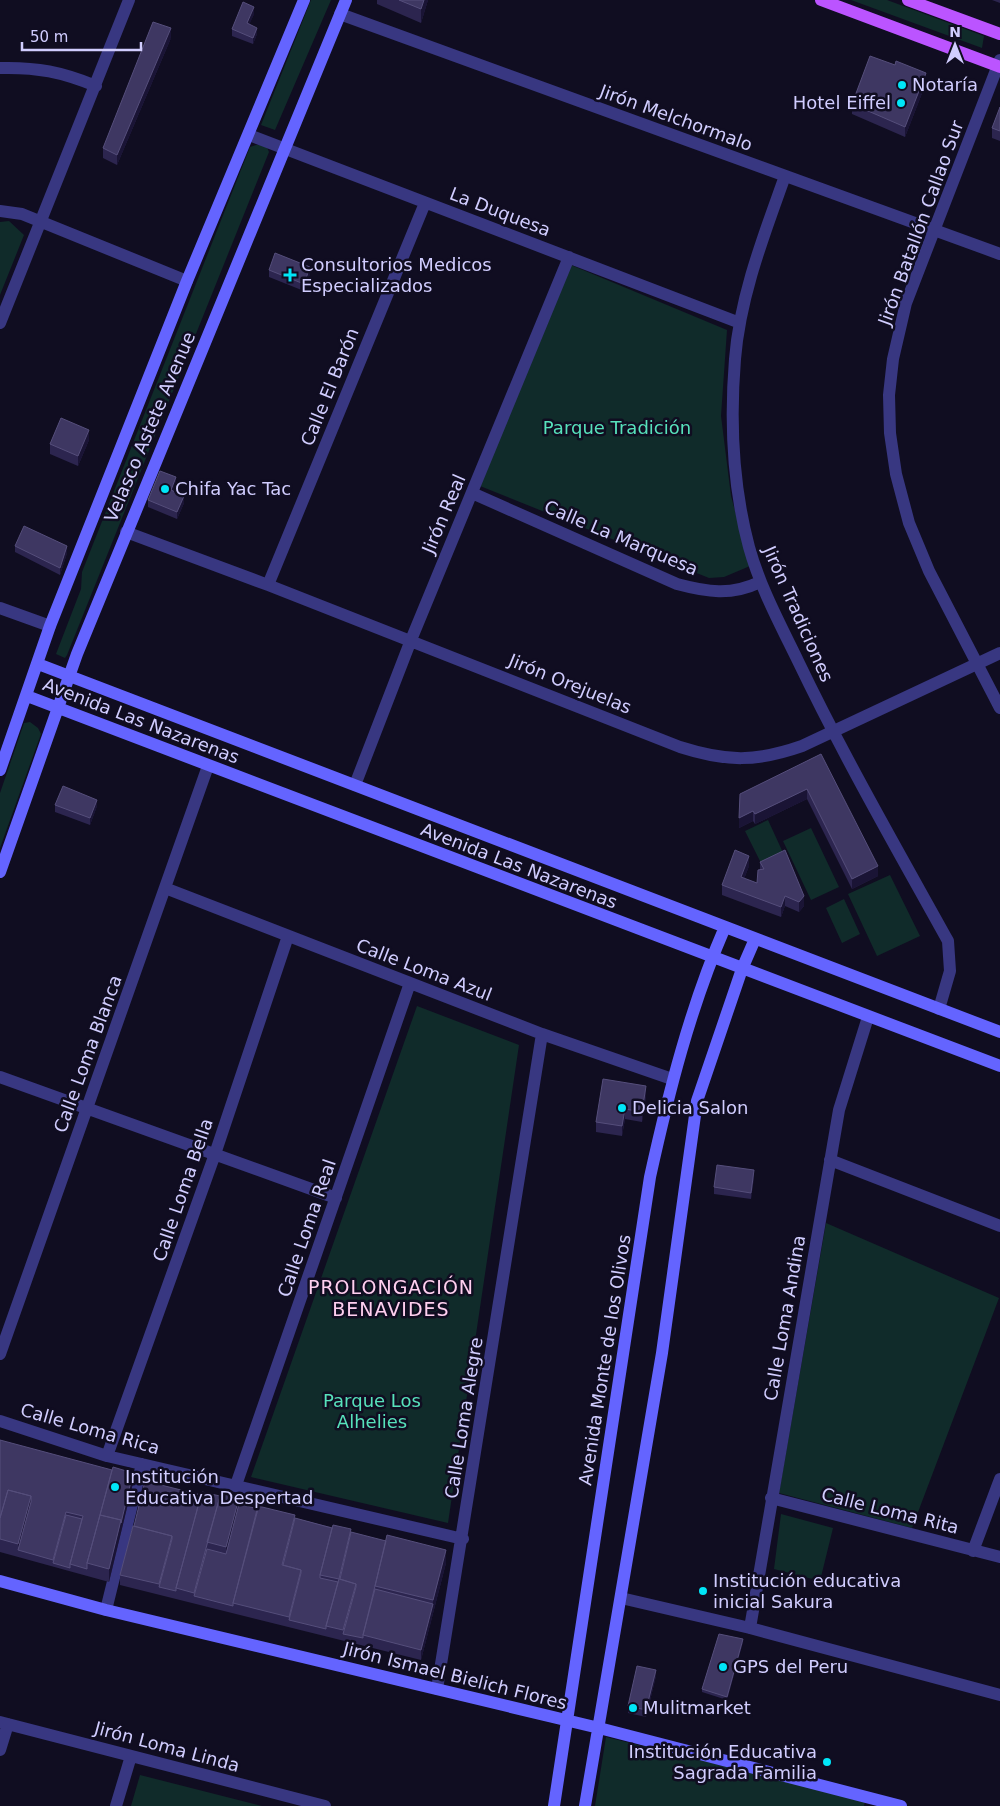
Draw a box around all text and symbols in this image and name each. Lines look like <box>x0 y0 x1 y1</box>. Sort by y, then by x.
scale bar <box>22 20 141 52</box>
north arrow <box>930 20 980 70</box>
text: N <box>949 24 961 40</box>
text: 50 m <box>30 28 68 46</box>
place label: Notaría <box>912 74 978 95</box>
marker: Notaría <box>896 79 908 91</box>
street label: Jirón Melchormalo <box>596 80 755 155</box>
place label: Hotel Eiffel <box>793 92 891 113</box>
marker: Hotel Eiffel <box>895 97 907 109</box>
street label: Jirón Batallón Callao Sur <box>873 117 968 329</box>
street label: La Duquesa <box>447 183 554 240</box>
place label: Consultorios Medicos Especializados <box>301 254 492 296</box>
marker: Consultorios Medicos Especializados <box>283 268 297 282</box>
street label: Calle El Barón <box>296 325 363 449</box>
street label: Velasco Astete Avenue <box>100 329 199 525</box>
park label: Parque Tradición <box>543 417 691 438</box>
street label: Jirón Real <box>417 471 470 558</box>
place label: Chifa Yac Tac <box>175 478 291 499</box>
marker: Chifa Yac Tac <box>159 483 171 495</box>
street label: Calle La Marquesa <box>541 496 701 579</box>
street label: Jirón Tradiciones <box>759 542 838 685</box>
street label: Jirón Orejuelas <box>505 649 635 718</box>
street label: Avenida Las Nazarenas <box>40 673 242 768</box>
street label: Avenida Las Nazarenas <box>418 818 620 913</box>
street label: Calle Loma Azul <box>353 934 495 1005</box>
street label: Calle Loma Blanca <box>49 972 126 1135</box>
place label: Delicia Salon <box>632 1097 748 1118</box>
marker: Delicia Salon <box>616 1102 628 1114</box>
street label: Calle Loma Bella <box>148 1116 217 1264</box>
street label: Calle Loma Real <box>273 1156 340 1299</box>
street label: Avenida Monte de los Olivos <box>574 1233 635 1487</box>
street label: Calle Loma Andina <box>760 1233 809 1402</box>
district label: PROLONGACIÓN BENAVIDES <box>308 1275 474 1320</box>
street label: Calle Loma Alegre <box>440 1336 487 1500</box>
park label: Parque Los Alhelies <box>323 1390 421 1432</box>
street label: Calle Loma Rica <box>18 1399 162 1458</box>
place label: Institución Educativa Despertad <box>125 1466 313 1508</box>
marker: Institución Educativa Despertad <box>109 1481 121 1493</box>
street label: Calle Loma Rita <box>819 1483 961 1538</box>
place label: Institución educativa inicial Sakura <box>713 1570 901 1612</box>
marker: Institución educativa inicial Sakura <box>697 1585 709 1597</box>
street label: Jirón Ismael Bielich Flores <box>340 1637 569 1713</box>
place label: GPS del Peru <box>733 1656 848 1677</box>
marker: GPS del Peru <box>717 1661 729 1673</box>
place label: Mulitmarket <box>643 1697 751 1718</box>
marker: Mulitmarket <box>627 1702 639 1714</box>
street label: Jirón Loma Linda <box>91 1717 242 1776</box>
place label: Institución Educativa Sagrada Familia <box>628 1741 817 1783</box>
marker: Institución Educativa Sagrada Familia <box>821 1756 833 1768</box>

